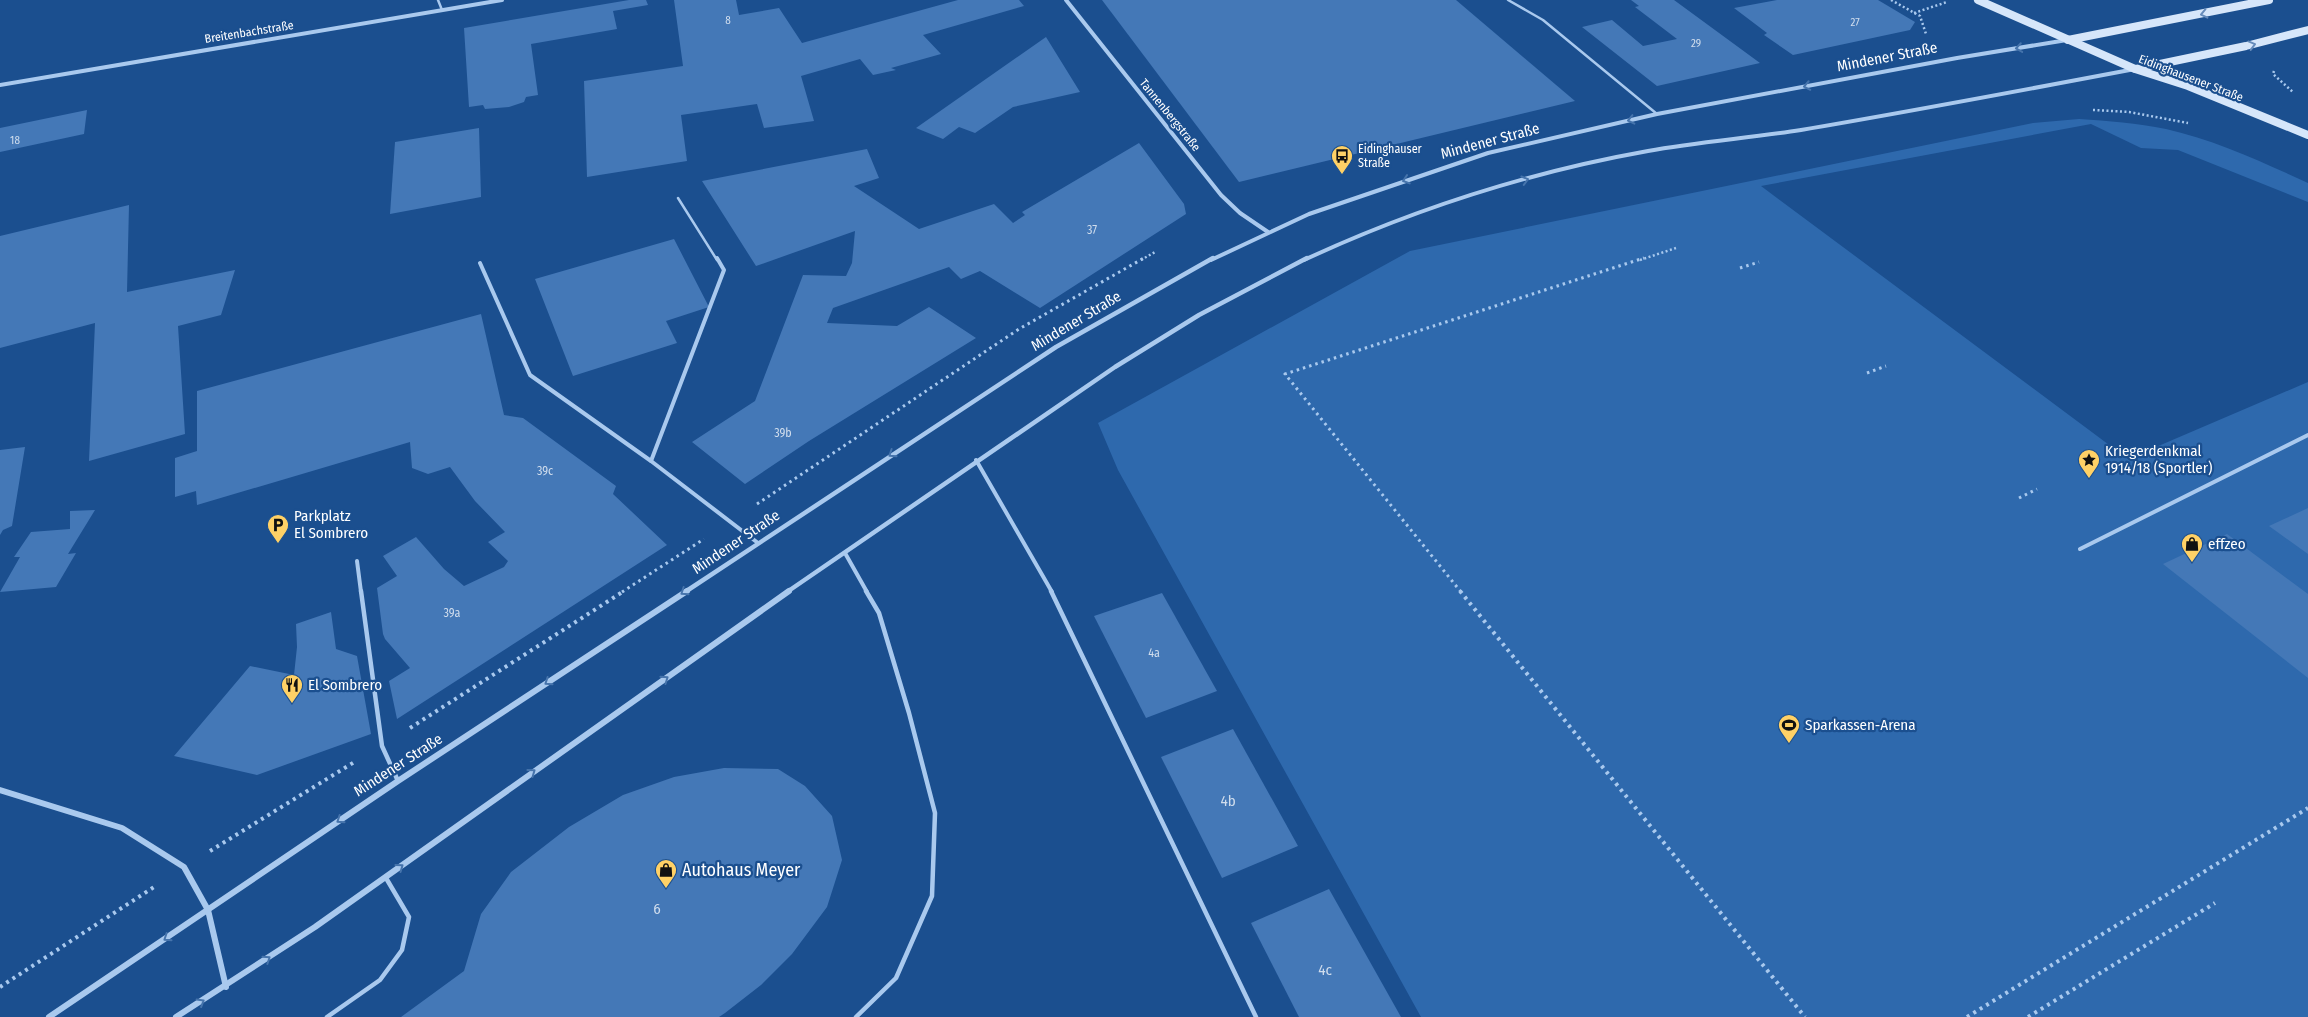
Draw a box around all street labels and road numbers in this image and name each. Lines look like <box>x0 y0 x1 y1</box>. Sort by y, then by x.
street label: Breitenbachstraße <box>203 18 295 46</box>
street label: Mindener Straße <box>1835 38 1939 76</box>
street label: Eidinghausener Straße <box>2137 52 2245 104</box>
street label: Tannenbergstraße <box>1137 76 1203 154</box>
street label: Mindener Straße <box>1439 119 1541 163</box>
street label: Mindener Straße <box>1028 287 1124 355</box>
street label: Mindener Straße <box>689 506 783 578</box>
street label: Mindener Straße <box>350 730 446 800</box>

